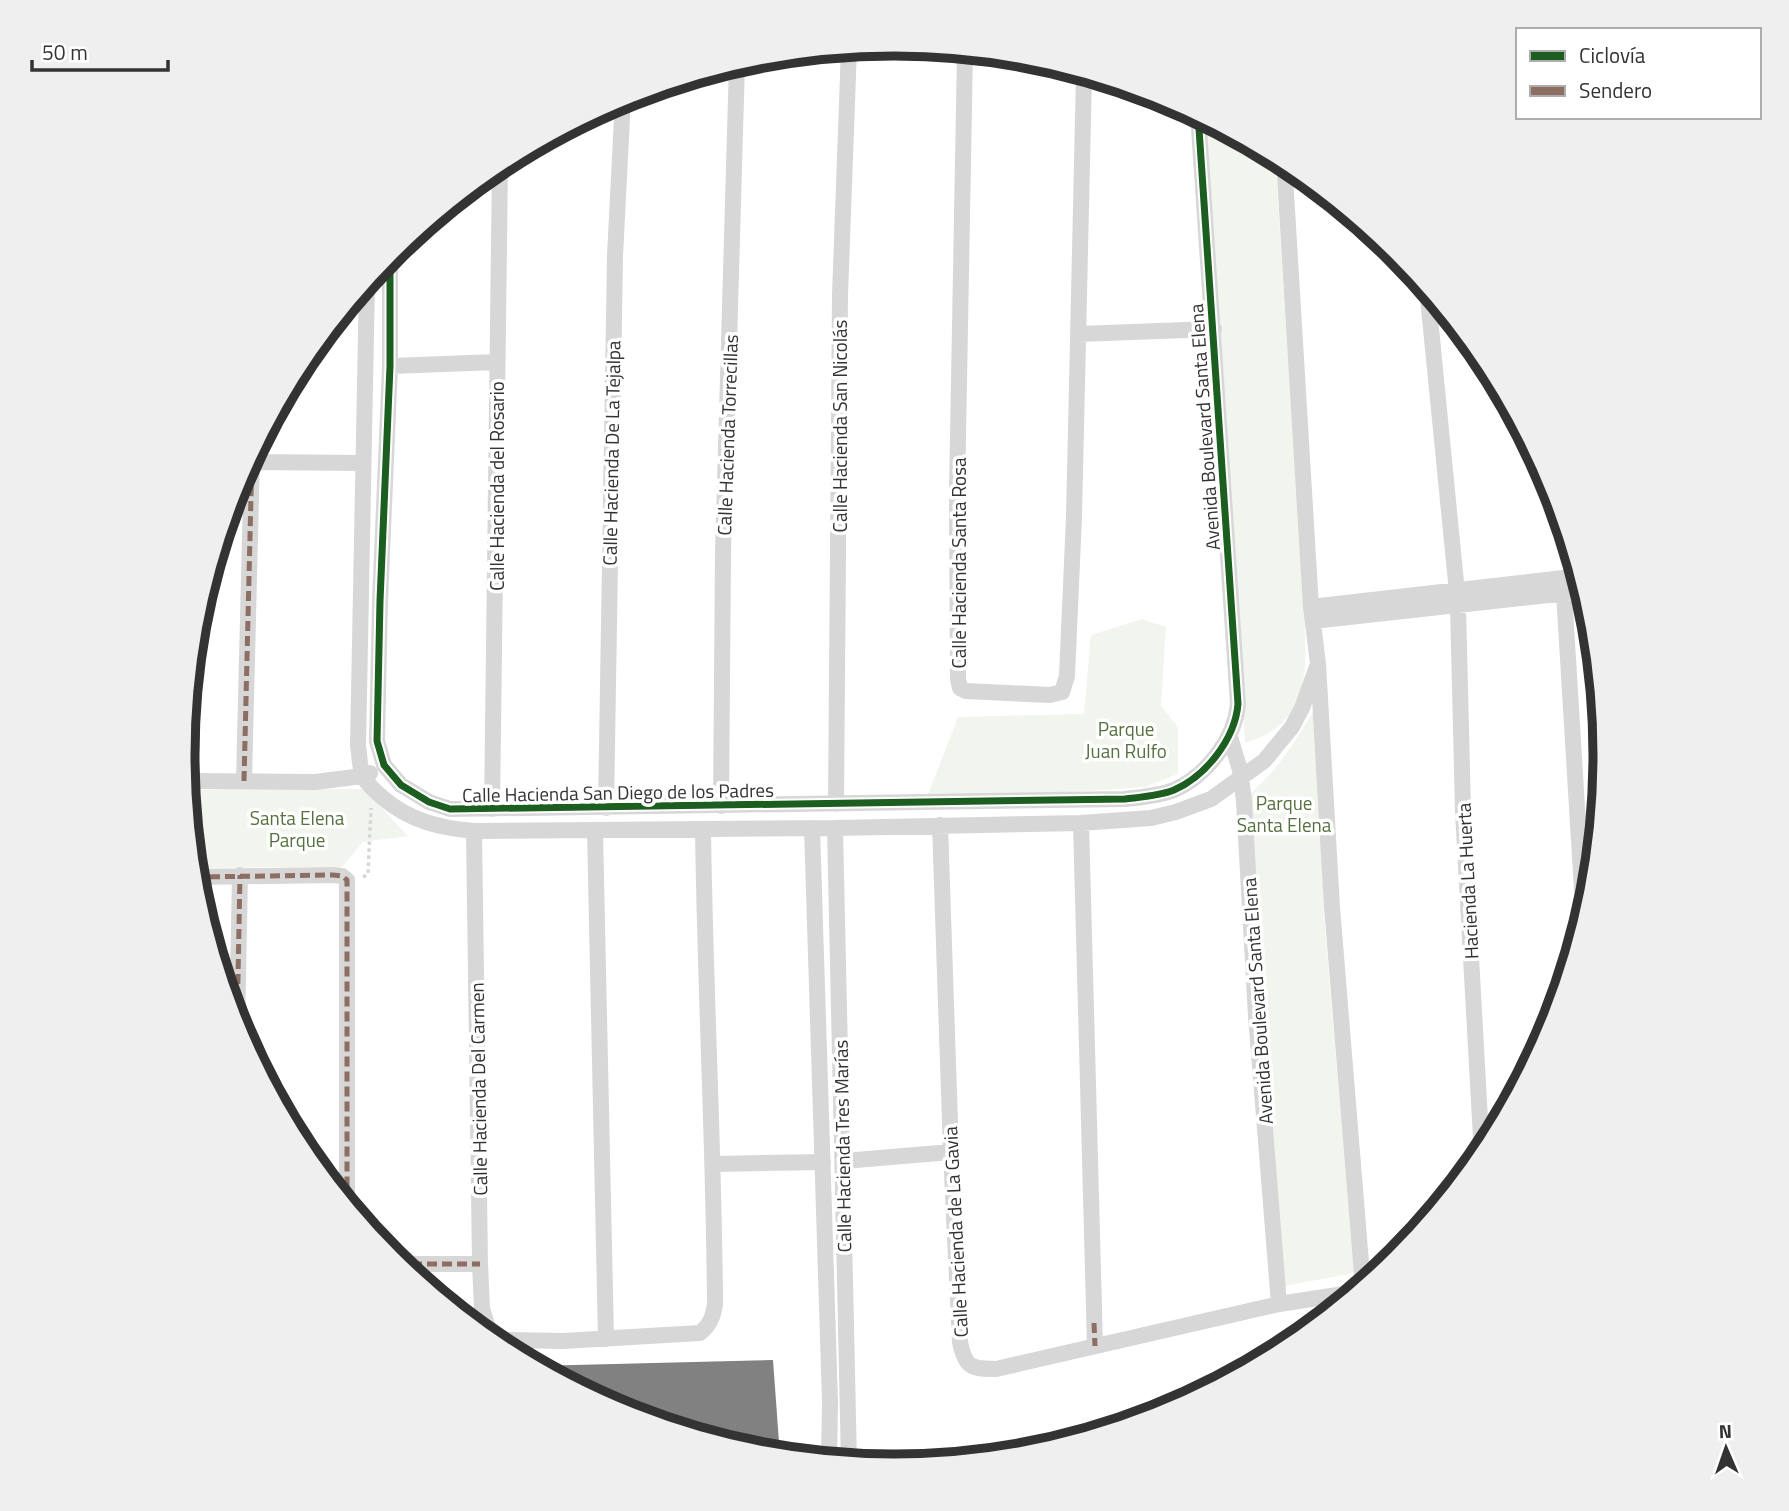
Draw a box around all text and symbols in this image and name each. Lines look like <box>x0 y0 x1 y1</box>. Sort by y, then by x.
scale bar <box>32 28 168 72</box>
legend <box>1516 28 1761 119</box>
text: 50 m <box>42 36 88 68</box>
text: Ciclovía <box>1579 39 1646 71</box>
text: Sendero <box>1579 74 1652 106</box>
street label: Avenida Boulevard Santa Elena <box>1181 302 1227 551</box>
street label: Calle Hacienda San Nicolás <box>825 319 854 532</box>
street label: Calle Hacienda Torrecillas <box>709 334 745 536</box>
street label: Calle Hacienda De La Tejalpa <box>595 340 627 566</box>
street label: Calle Hacienda del Rosario <box>482 381 511 591</box>
street label: Calle Hacienda Santa Rosa <box>944 457 973 669</box>
park label: Parque Juan Rulfo <box>1085 714 1167 765</box>
street label: Calle Hacienda San Diego de los Padres <box>462 775 774 809</box>
park label: Parque Santa Elena <box>1237 788 1332 839</box>
street label: Hacienda La Huerta <box>1448 802 1486 960</box>
park label: Santa Elena Parque <box>250 803 345 854</box>
street label: Avenida Boulevard Santa Elena <box>1234 876 1280 1125</box>
street label: Calle Hacienda Del Carmen <box>462 982 494 1196</box>
street label: Calle Hacienda Tres Marías <box>826 1039 858 1253</box>
street label: Calle Hacienda de La Gavia <box>935 1125 975 1338</box>
north arrow <box>1691 1413 1761 1483</box>
text: N <box>1718 1416 1732 1445</box>

